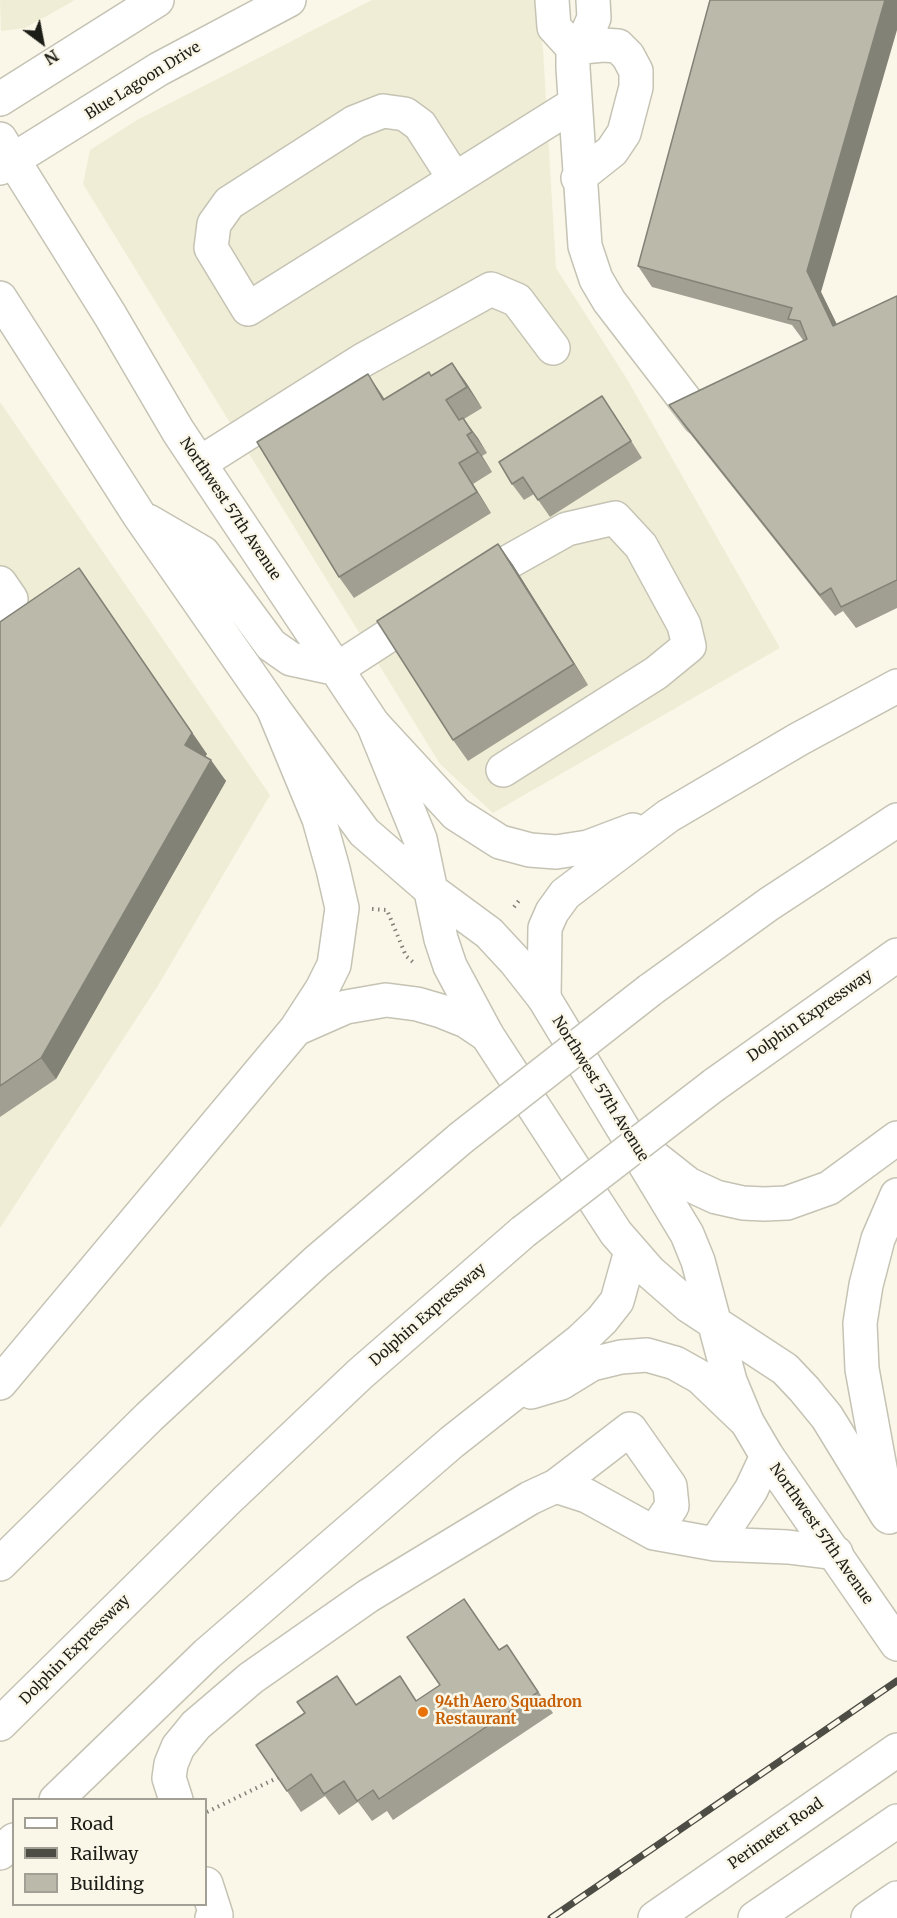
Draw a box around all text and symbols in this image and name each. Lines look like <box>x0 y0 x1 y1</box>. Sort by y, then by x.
north arrow <box>12 12 72 72</box>
street label: Blue Lagoon Drive <box>82 38 204 124</box>
text: N <box>41 45 62 69</box>
street label: Northwest 57th Avenue <box>176 434 284 584</box>
street label: Dolphin Expressway <box>744 966 876 1066</box>
street label: Northwest 57th Avenue <box>548 1013 652 1165</box>
street label: Dolphin Expressway <box>366 1260 490 1370</box>
street label: Northwest 57th Avenue <box>765 1460 877 1608</box>
street label: Dolphin Expressway <box>16 1591 134 1709</box>
place label: 94th Aero Squadron Restaurant <box>435 1694 582 1729</box>
marker: 94th Aero Squadron Restaurant <box>416 1705 430 1719</box>
street label: Perimeter Road <box>725 1795 827 1873</box>
legend <box>12 1798 207 1906</box>
text: Road <box>70 1812 114 1835</box>
text: Railway <box>70 1842 138 1865</box>
text: Building <box>70 1872 144 1895</box>

